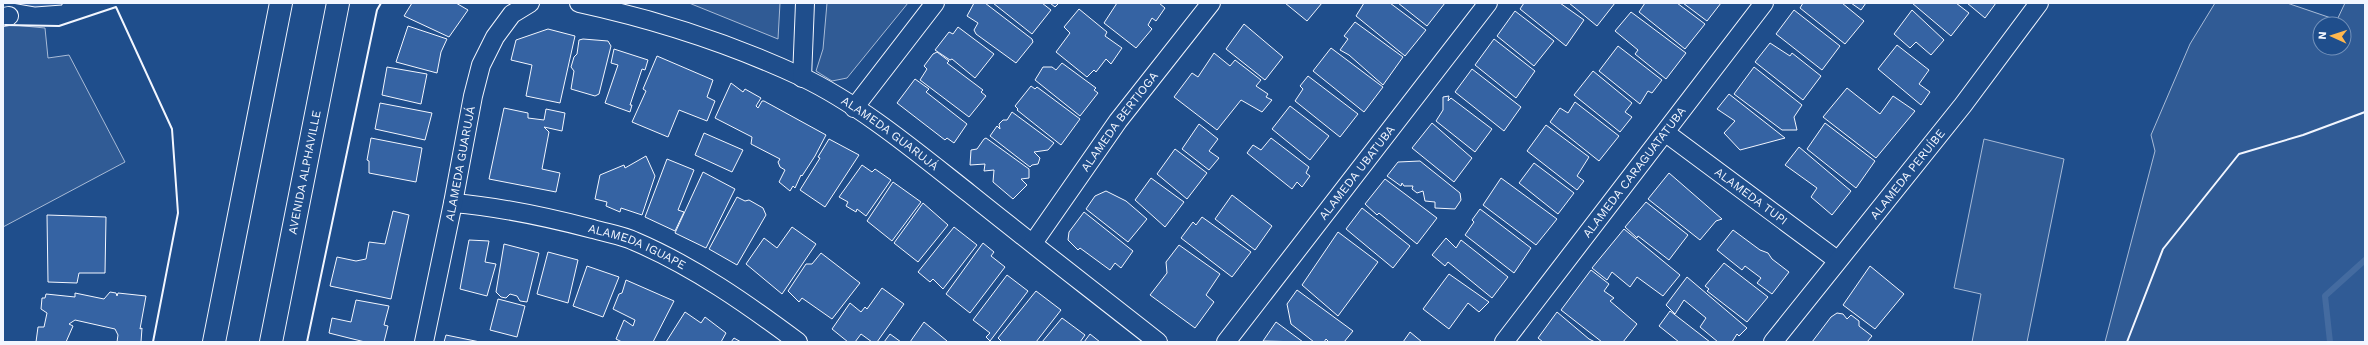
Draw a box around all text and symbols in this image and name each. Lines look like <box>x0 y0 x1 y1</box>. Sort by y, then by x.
north arrow <box>2312 16 2352 56</box>
text: N <box>2316 31 2329 40</box>
street label: ALAMEDA BERTIOGA <box>1078 69 1161 174</box>
street label: ALAMEDA GUARUJÁ <box>839 93 941 173</box>
street label: ALAMEDA CARAGUATATUBA <box>1580 104 1689 240</box>
street label: ALAMEDA GUARUJÁ <box>442 105 478 222</box>
street label: AVENIDA ALPHAVILLE <box>285 109 324 236</box>
street label: ALAMEDA UBATUBA <box>1316 123 1398 223</box>
street label: ALAMEDA PERUÍBE <box>1867 126 1948 222</box>
street label: ALAMEDA TUPI <box>1712 165 1790 228</box>
street label: ALAMEDA IGUAPE <box>587 221 689 272</box>

